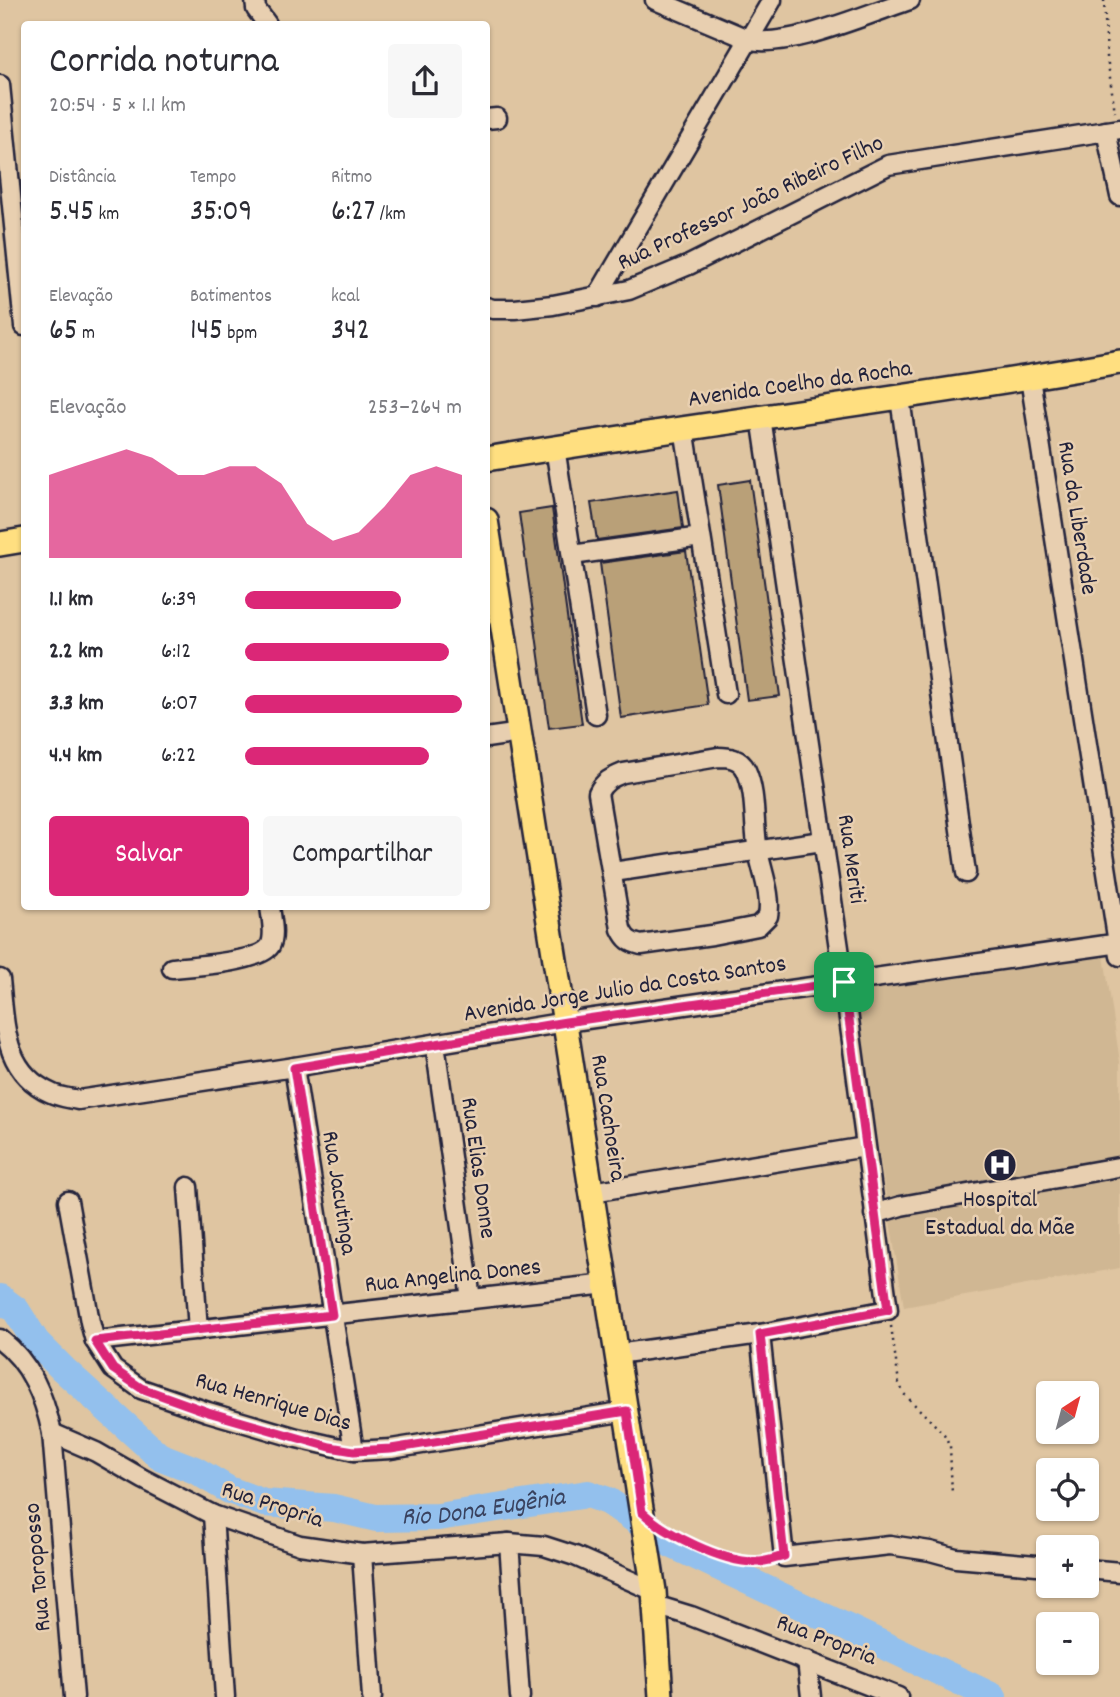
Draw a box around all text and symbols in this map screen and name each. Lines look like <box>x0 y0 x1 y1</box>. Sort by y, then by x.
text: Corrida noturna <box>49 36 279 91</box>
button: share <box>388 44 462 118</box>
text: 20:54 · 5 × 1.1 km <box>49 90 186 123</box>
street label: Rua Professor João Ribeiro Filho <box>612 127 890 281</box>
text: Distância <box>49 165 116 192</box>
text: Tempo <box>190 165 236 192</box>
text: Ritmo <box>331 165 372 192</box>
text: 5.45 <box>49 192 94 235</box>
text: 35:09 <box>190 192 252 235</box>
text: 6:27 <box>331 192 375 235</box>
text: km <box>94 202 119 229</box>
text: /km <box>375 202 406 229</box>
text: Elevação <box>49 284 113 311</box>
text: Batimentos <box>190 284 272 311</box>
text: kcal <box>331 284 360 311</box>
text: 65 <box>49 311 78 354</box>
text: 145 <box>190 311 223 354</box>
text: 342 <box>331 311 370 354</box>
text: m <box>78 321 95 348</box>
text: bpm <box>223 321 257 348</box>
street label: Avenida Coelho da Rocha <box>686 352 915 418</box>
text: Elevação <box>49 392 126 425</box>
text: 253–264 m <box>368 392 462 425</box>
street label: Rua da Liberdade <box>1047 439 1105 597</box>
text: 1.1 km <box>49 584 93 617</box>
text: 6:39 <box>161 584 197 617</box>
text: 2.2 km <box>49 636 103 669</box>
text: 6:12 <box>161 636 191 669</box>
text: 3.3 km <box>49 688 104 721</box>
text: 6:07 <box>161 688 197 721</box>
text: 4.4 km <box>49 740 102 773</box>
text: 6:22 <box>161 740 196 773</box>
street label: Rua Meriti <box>827 812 873 906</box>
button: Salvar <box>49 816 249 896</box>
button: Compartilhar <box>263 816 462 896</box>
street label: Avenida Jorge Julio da Costa Santos <box>461 948 789 1032</box>
pin <box>814 952 874 1012</box>
icon: arrive <box>825 963 863 1001</box>
street label: Rua Cachoeira <box>580 1052 634 1185</box>
street label: Rua Elias Donne <box>450 1095 504 1241</box>
street label: Rua Jacutinga <box>311 1129 365 1258</box>
hospital icon: Hospital Estadual da Mãe <box>981 1146 1019 1184</box>
place label: Hospital Estadual da Mãe <box>925 1184 1075 1246</box>
street label: Rua Angelina Dones <box>363 1251 543 1303</box>
street label: Rua Henrique Dias <box>191 1364 355 1442</box>
north arrow <box>1036 1381 1099 1444</box>
map controls <box>1036 1381 1099 1675</box>
button: locate <box>1036 1458 1099 1521</box>
street label: Rua Propria <box>217 1474 328 1539</box>
water label: Rio Dona Eugênia <box>401 1479 569 1536</box>
street label: Rua Toroposso <box>16 1501 62 1633</box>
button: + <box>1036 1535 1099 1598</box>
street label: Rua Propria <box>771 1606 882 1676</box>
button: − <box>1036 1612 1099 1675</box>

